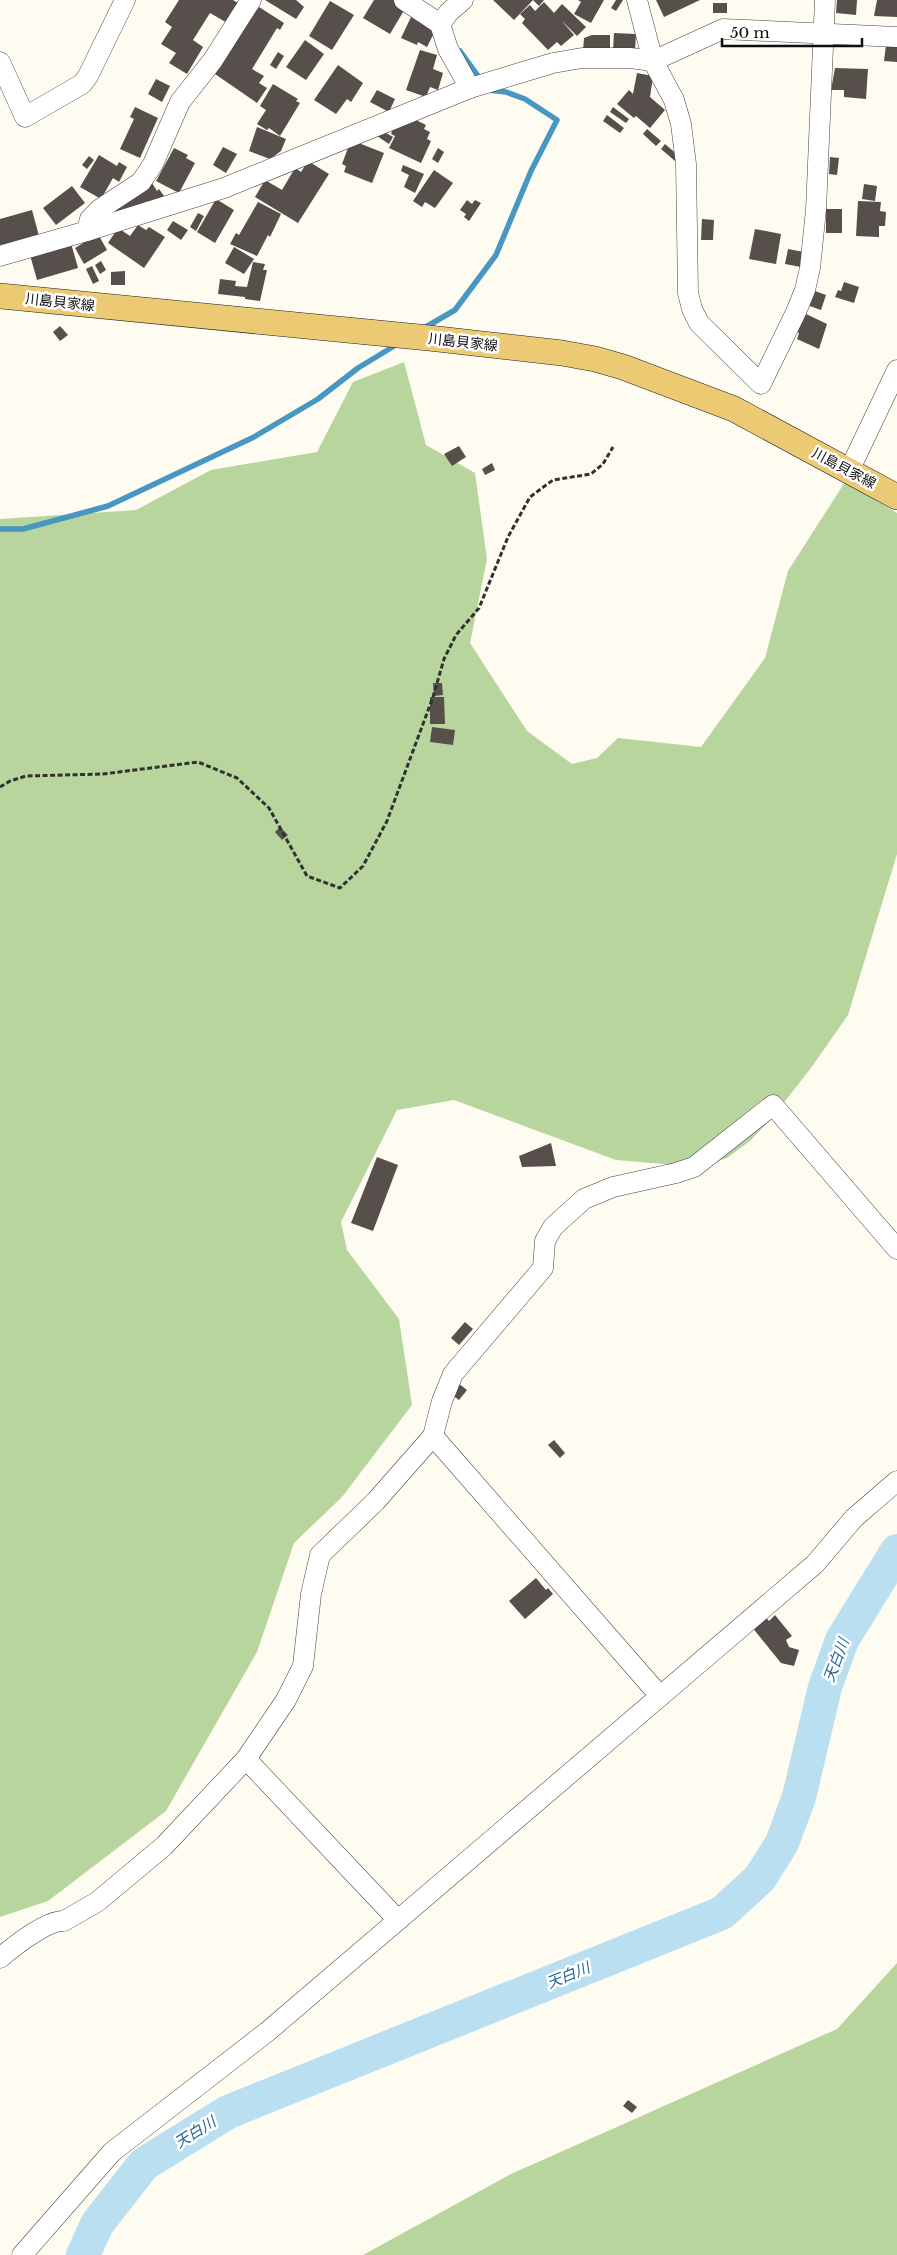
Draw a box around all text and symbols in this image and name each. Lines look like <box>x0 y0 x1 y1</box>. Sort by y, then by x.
scale bar <box>722 15 862 47</box>
text: 50 m <box>730 23 770 42</box>
street label: 川島貝家線 <box>24 289 96 315</box>
street label: 川島貝家線 <box>427 329 499 355</box>
street label: 川島貝家線 <box>809 444 879 492</box>
water label: 天白川 <box>819 1634 854 1684</box>
water label: 天白川 <box>544 1957 594 1992</box>
water label: 天白川 <box>171 2111 221 2152</box>

